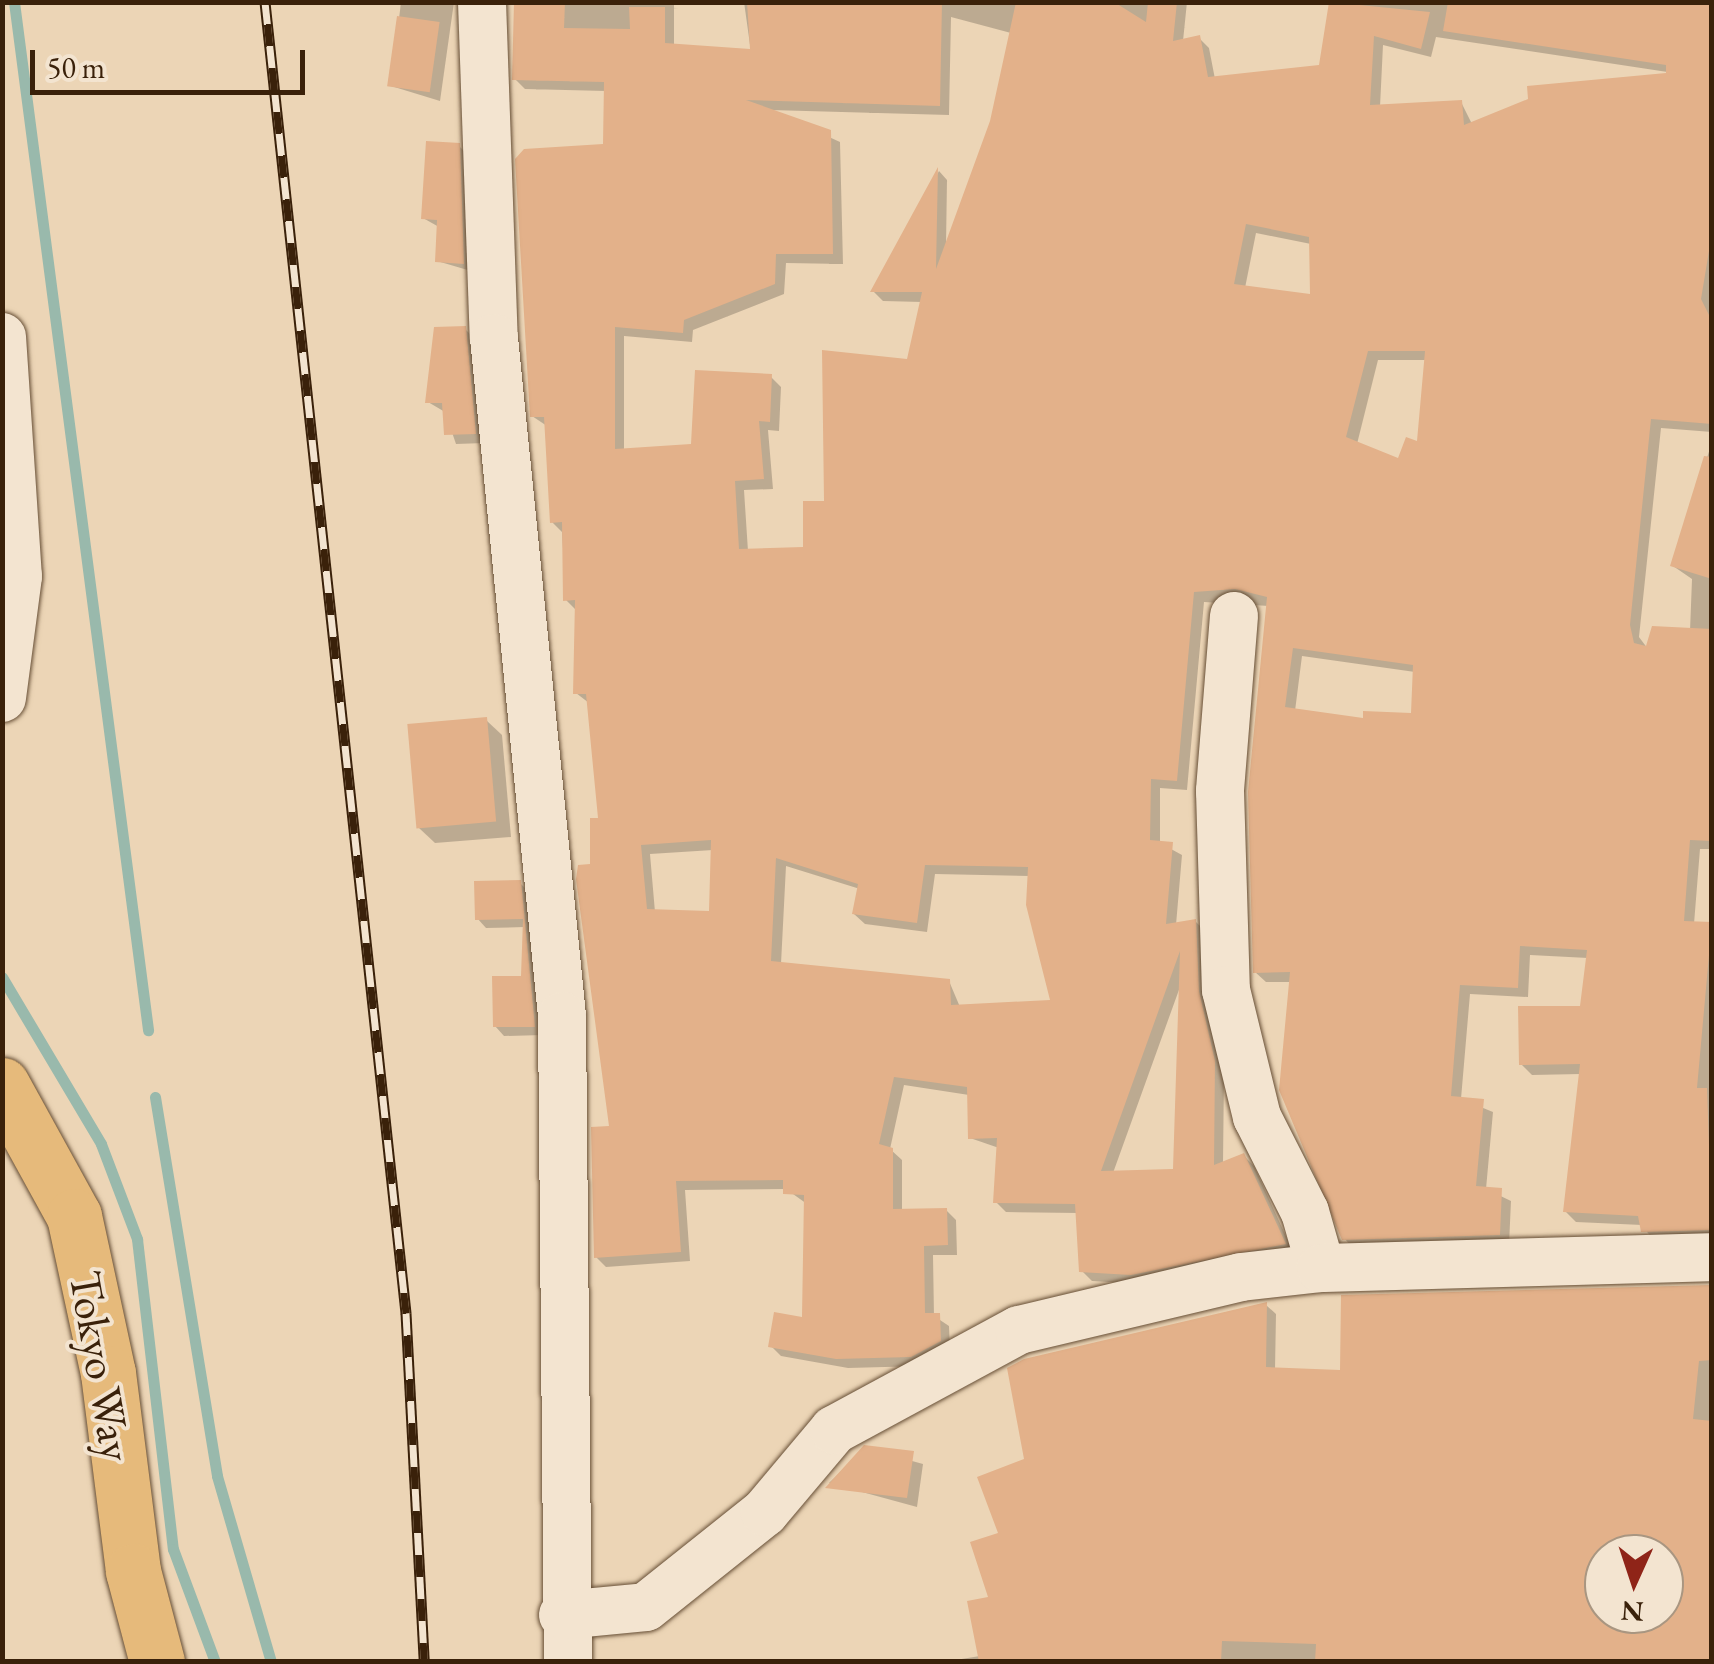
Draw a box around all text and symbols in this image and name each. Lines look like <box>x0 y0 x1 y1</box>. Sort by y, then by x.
scale bar <box>35 30 310 92</box>
text: 50 m <box>47 48 105 87</box>
street label: Tokyo Way <box>58 1267 144 1465</box>
north arrow <box>1584 1534 1684 1634</box>
text: N <box>1620 1593 1645 1631</box>

